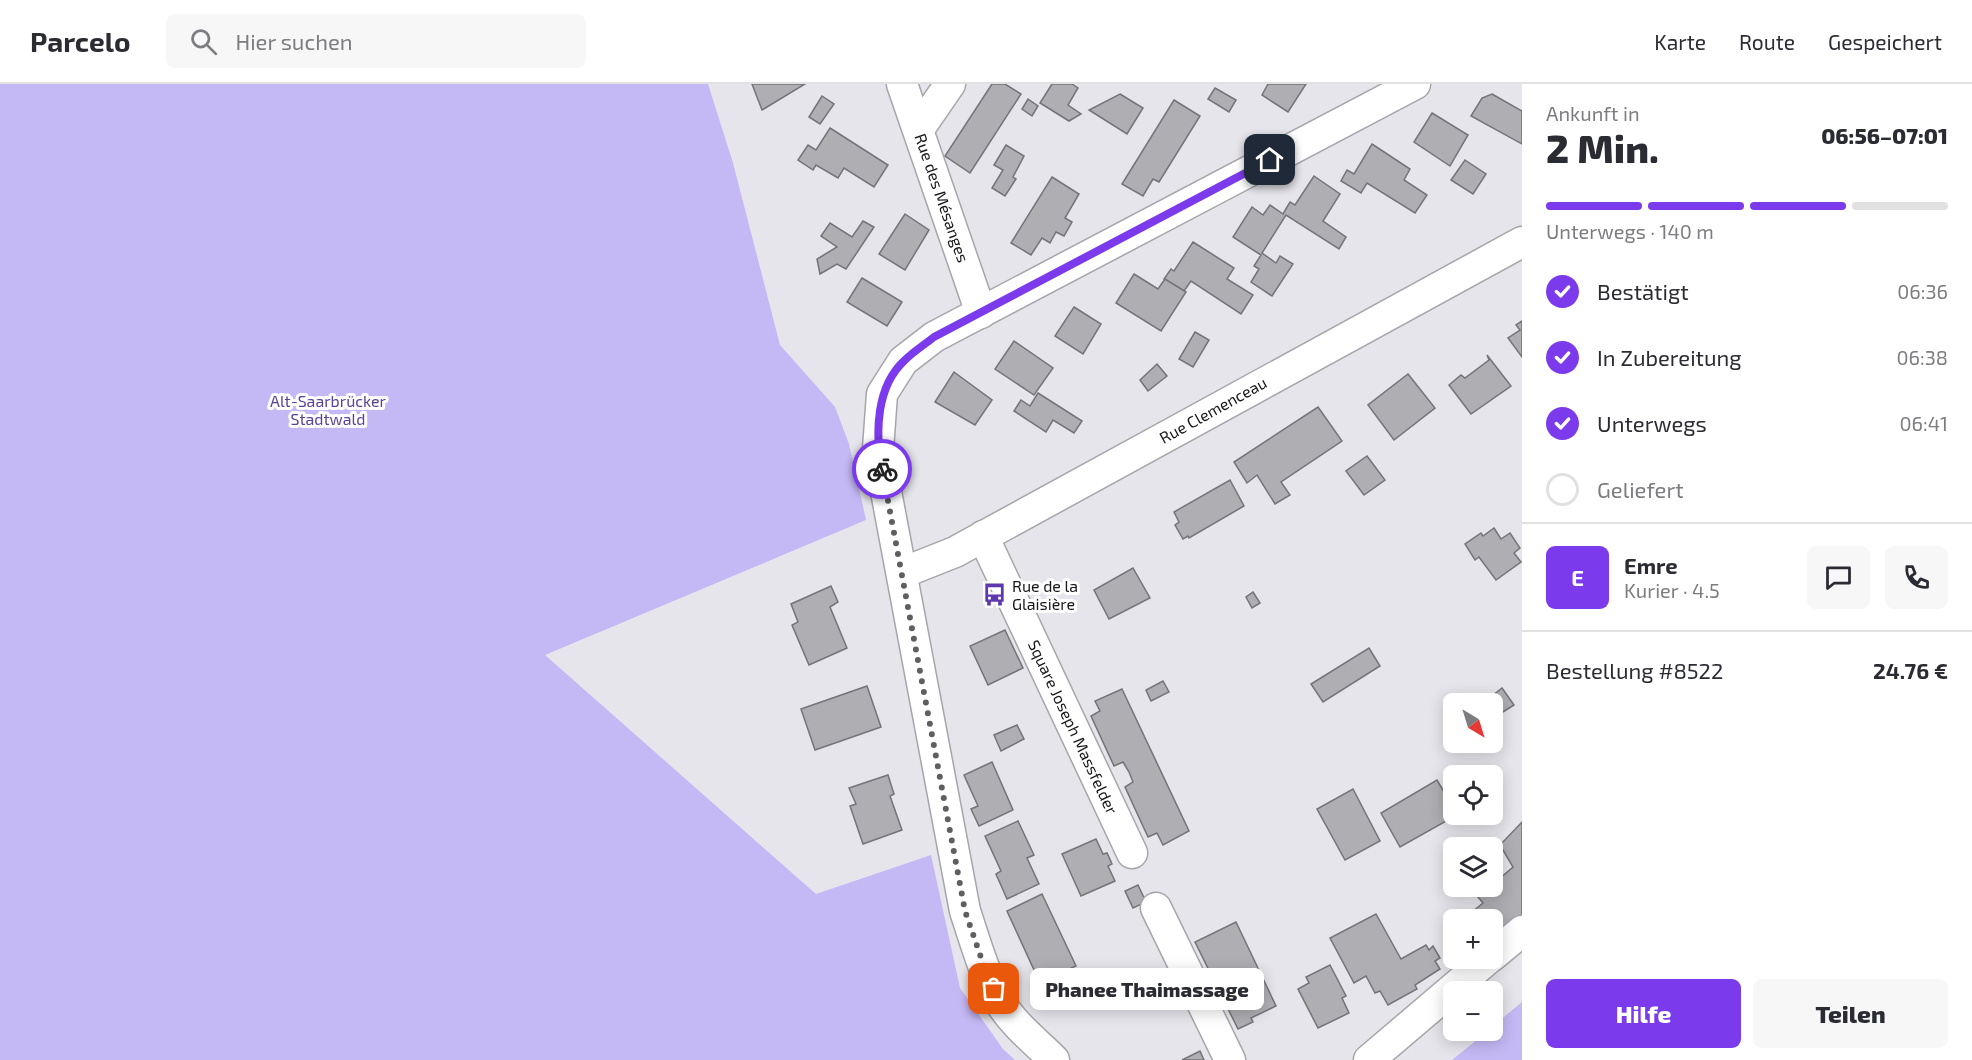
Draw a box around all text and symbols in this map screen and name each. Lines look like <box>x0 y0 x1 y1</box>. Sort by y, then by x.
search box <box>166 14 586 68</box>
text: Parcelo <box>30 24 130 58</box>
icon: search <box>187 25 220 58</box>
text: Hier suchen <box>235 28 353 54</box>
text: Karte <box>1654 29 1706 54</box>
text: Route <box>1739 29 1795 54</box>
text: Gespeichert <box>1828 29 1942 54</box>
text: Ankunft in <box>1546 101 1640 125</box>
text: 06:56–07:01 <box>1821 122 1948 148</box>
text: 2 Min. <box>1546 124 1659 171</box>
street label: Rue des Mésanges <box>912 131 973 265</box>
pin <box>1244 134 1295 185</box>
icon: home <box>1253 143 1286 176</box>
text: Unterwegs · 140 m <box>1546 219 1714 243</box>
icon: check <box>1546 275 1579 308</box>
text: Bestätigt <box>1597 278 1689 304</box>
text: 06:36 <box>1897 279 1948 303</box>
icon: check <box>1546 341 1579 374</box>
text: In Zubereitung <box>1597 344 1742 370</box>
text: 06:38 <box>1897 345 1948 369</box>
street label: Rue Clemenceau <box>1156 372 1270 447</box>
park label: Alt-Saarbrücker Stadtwald <box>270 391 387 428</box>
icon: check <box>1546 407 1579 440</box>
text: Unterwegs <box>1597 410 1707 436</box>
text: 06:41 <box>1900 411 1948 435</box>
courier <box>852 439 912 499</box>
icon: bike <box>866 453 899 486</box>
text: Geliefert <box>1597 476 1684 502</box>
button: chat <box>1807 546 1870 609</box>
button: phone <box>1885 546 1948 609</box>
text: Emre <box>1624 552 1678 578</box>
text: E <box>1571 564 1584 590</box>
place label: Rue de la Glaisière <box>1012 576 1078 613</box>
text: Kurier · 4.5 <box>1624 578 1720 602</box>
bus stop icon: Rue de la Glaisière <box>981 582 1007 608</box>
street label: Square Joseph Massfelder <box>1025 637 1122 817</box>
text: Bestellung #8522 <box>1546 657 1723 683</box>
text: 24.76 € <box>1873 657 1948 683</box>
north arrow <box>1443 693 1503 753</box>
map controls <box>1443 693 1503 1041</box>
button: locate <box>1443 765 1503 825</box>
button: layers <box>1443 837 1503 897</box>
button: + <box>1443 909 1503 969</box>
pin <box>968 963 1019 1014</box>
callout: Phanee Thaimassage <box>1030 968 1264 1010</box>
icon: bag <box>977 972 1010 1005</box>
text: Phanee Thaimassage <box>1045 977 1249 1001</box>
button: Hilfe <box>1546 979 1741 1048</box>
button: Teilen <box>1753 979 1948 1048</box>
button: − <box>1443 981 1503 1041</box>

